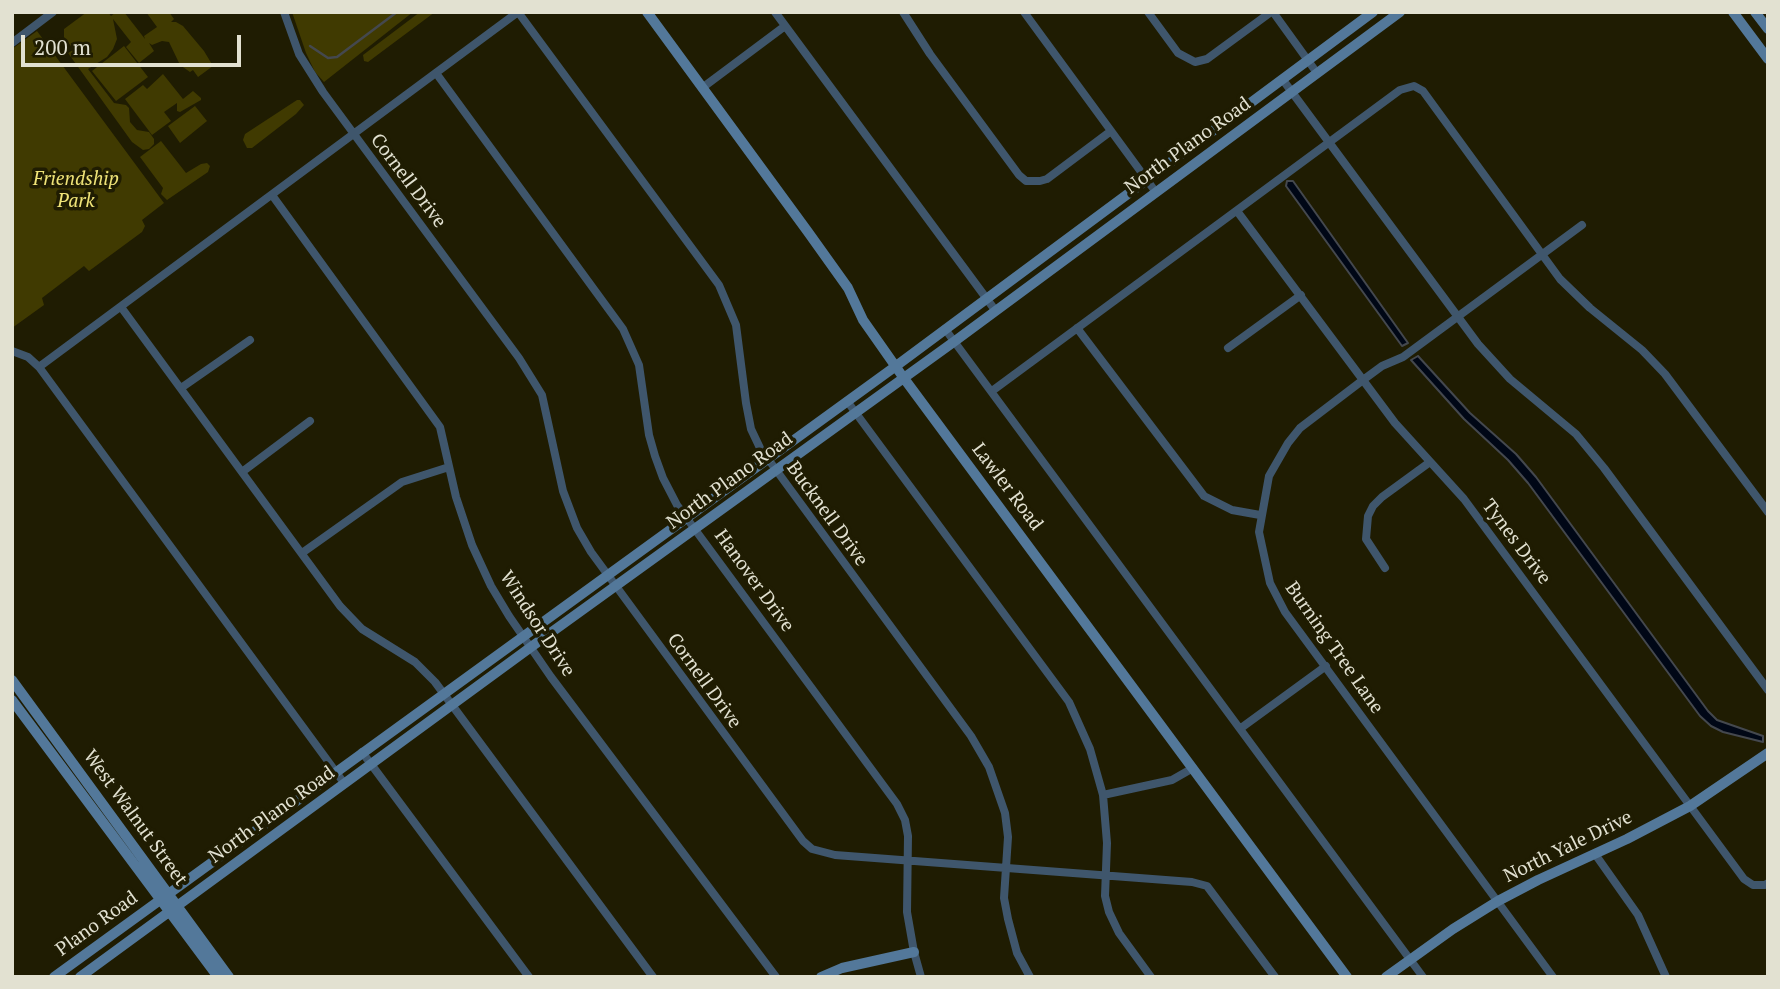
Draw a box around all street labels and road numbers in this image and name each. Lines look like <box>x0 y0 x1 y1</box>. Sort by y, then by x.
street label: North Plano Road <box>1121 93 1255 199</box>
street label: Cornell Drive <box>365 129 451 233</box>
street label: North Plano Road <box>663 428 797 534</box>
street label: Lawler Road <box>967 439 1047 535</box>
street label: Bucknell Drive <box>781 457 873 571</box>
street label: Tynes Drive <box>1477 495 1555 589</box>
street label: Hanover Drive <box>709 525 799 637</box>
street label: Windsor Drive <box>494 567 580 681</box>
street label: Burning Tree Lane <box>1280 578 1388 718</box>
street label: Cornell Drive <box>662 629 746 733</box>
street label: West Walnut Street <box>78 746 192 890</box>
street label: North Plano Road <box>205 762 339 868</box>
street label: North Yale Drive <box>1500 806 1636 888</box>
street label: Plano Road <box>52 887 142 961</box>

